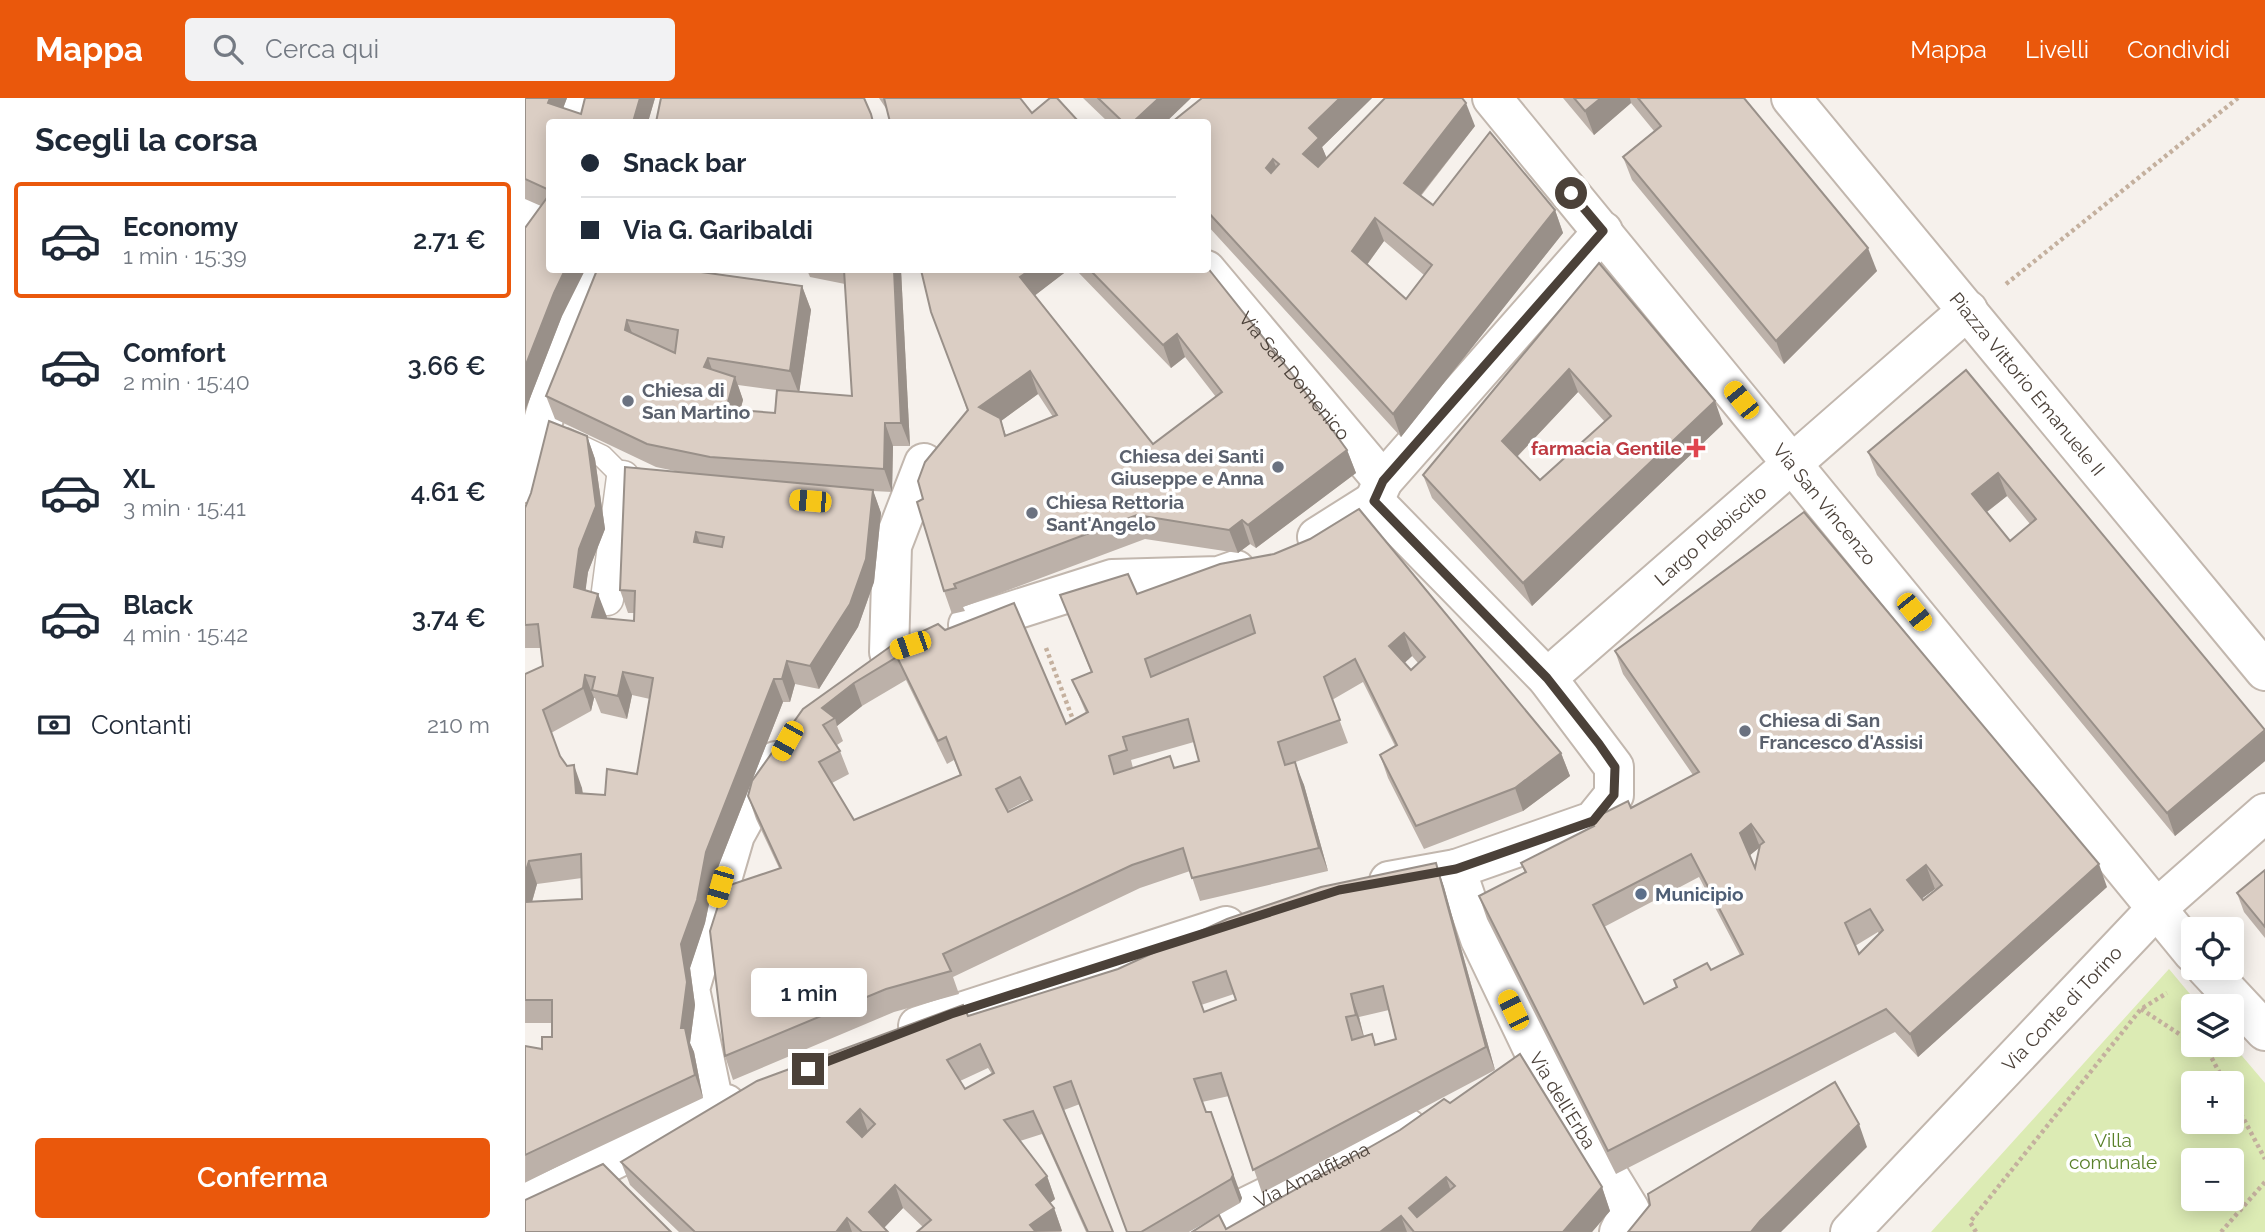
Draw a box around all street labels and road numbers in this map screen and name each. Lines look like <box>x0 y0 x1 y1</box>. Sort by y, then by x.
street label: Piazza Vittorio Emanuele II <box>1945 288 2110 480</box>
street label: Via San Domenico <box>1235 307 1355 444</box>
street label: Via San Vincenzo <box>1769 439 1881 569</box>
street label: Largo Plebiscito <box>1650 480 1771 590</box>
street label: Via Conte di Torino <box>1997 941 2126 1076</box>
street label: Via dell'Erba <box>1525 1048 1601 1153</box>
street label: Via Amalfitana <box>1251 1137 1373 1212</box>

